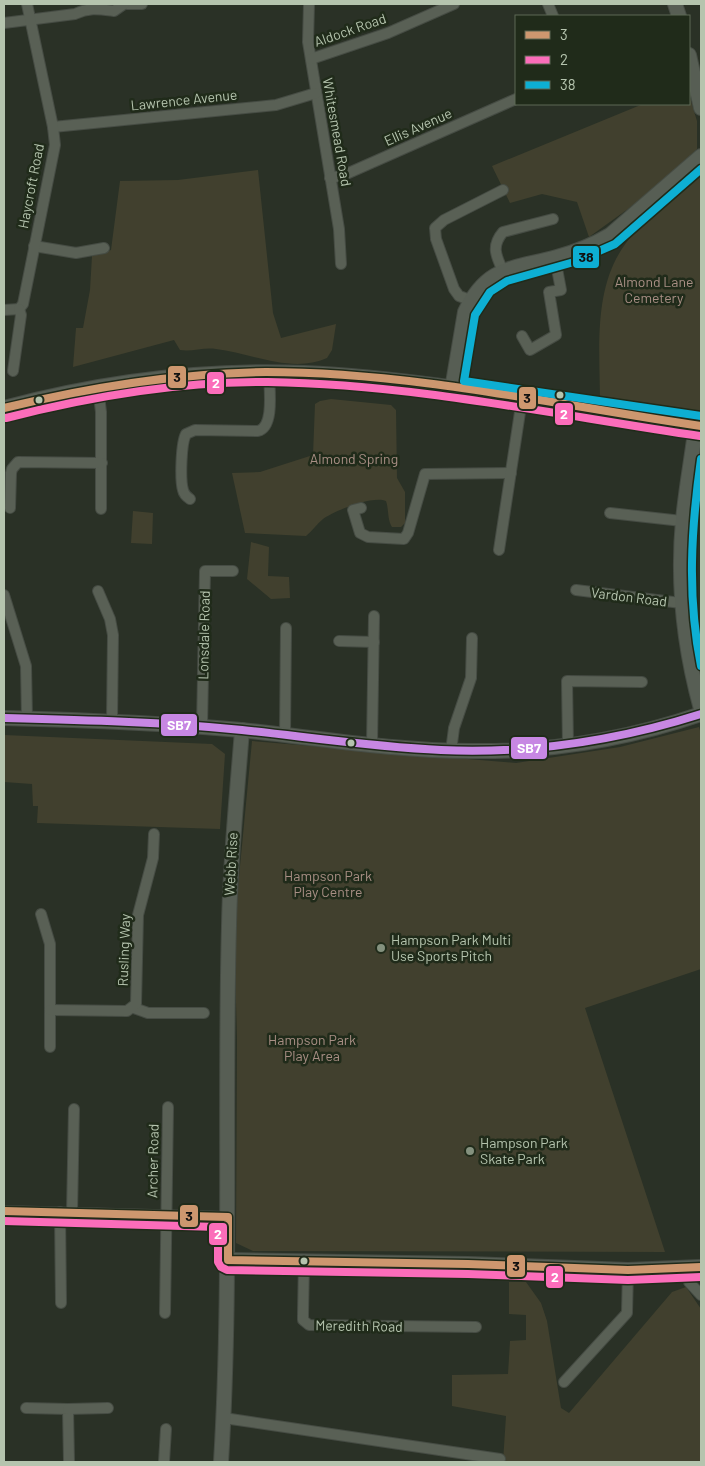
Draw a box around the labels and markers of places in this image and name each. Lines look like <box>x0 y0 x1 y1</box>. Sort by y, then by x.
unlabelled marker <box>555 390 565 400</box>
unlabelled marker <box>34 395 44 405</box>
unlabelled marker <box>346 738 356 748</box>
place label: Hampson Park Multi Use Sports Pitch <box>391 931 511 964</box>
marker: Hampson Park Multi Use Sports Pitch <box>375 942 387 954</box>
place label: Hampson Park Skate Park <box>480 1134 568 1167</box>
marker: Hampson Park Skate Park <box>464 1145 476 1157</box>
unlabelled marker <box>299 1256 309 1266</box>

